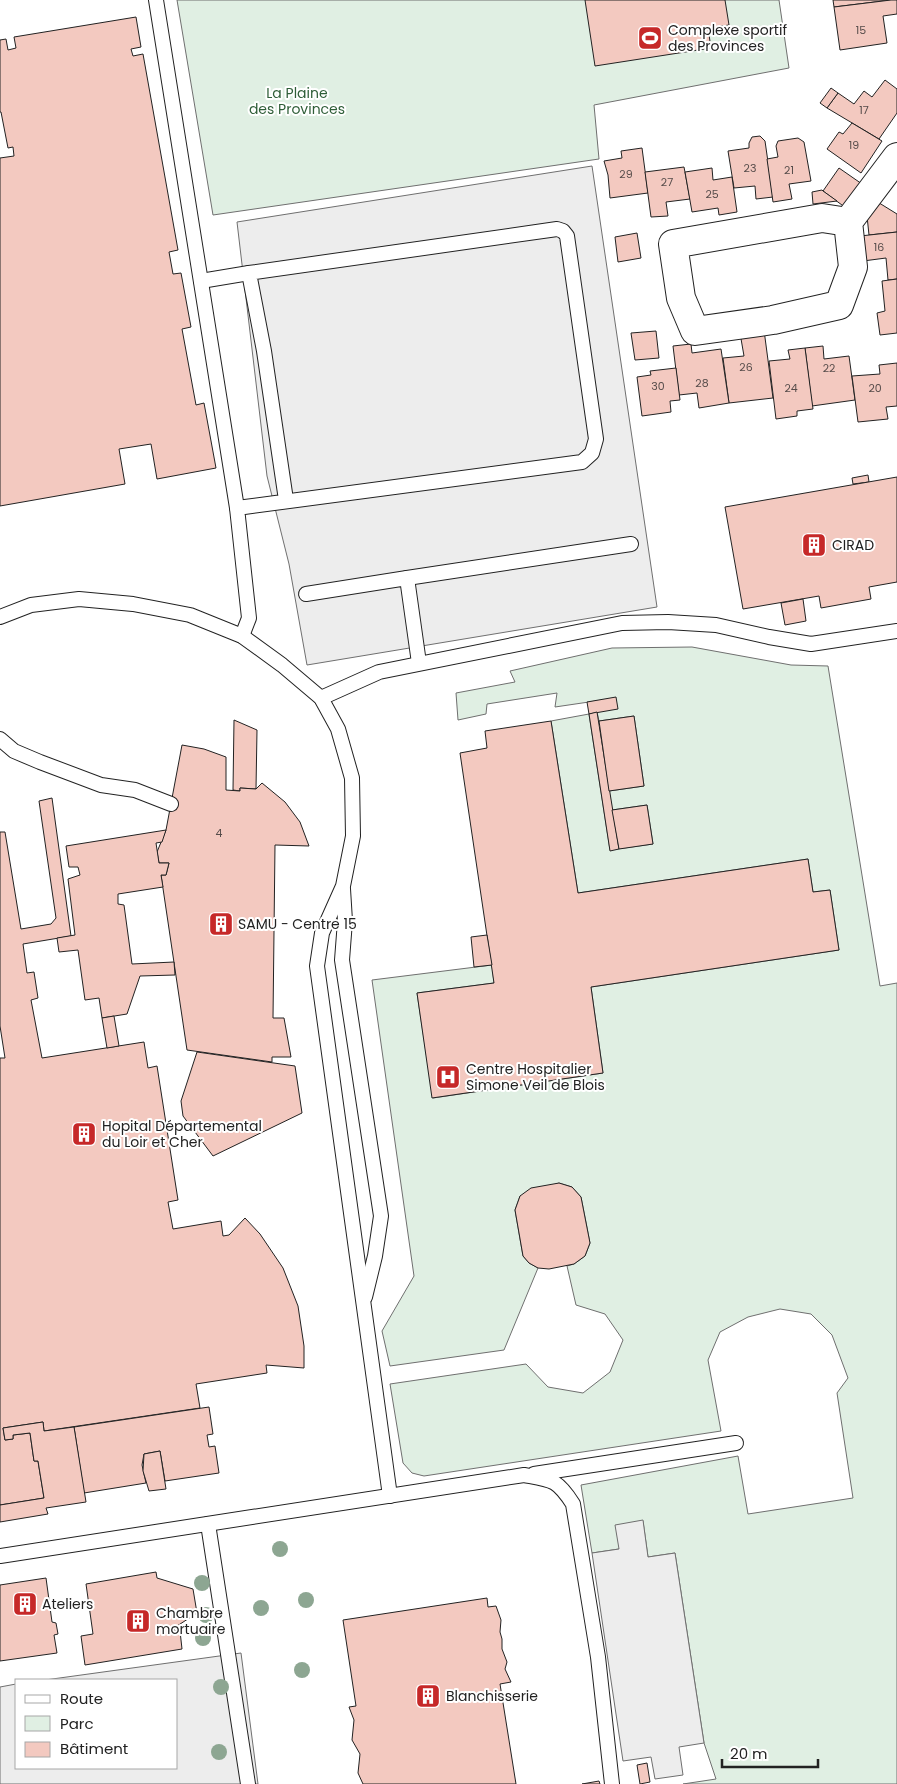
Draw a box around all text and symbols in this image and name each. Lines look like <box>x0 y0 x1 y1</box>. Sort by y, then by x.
place label: Complexe sportif des Provinces <box>668 20 787 56</box>
house number: 15 <box>856 22 866 38</box>
sports icon: Complexe sportif des Provinces <box>637 25 663 51</box>
park label: La Plaine des Provinces <box>249 83 345 119</box>
house number: 17 <box>859 102 869 118</box>
house number: 19 <box>849 137 859 153</box>
house number: 23 <box>744 160 756 176</box>
house number: 21 <box>784 162 794 178</box>
house number: 29 <box>619 166 633 182</box>
house number: 27 <box>661 174 673 190</box>
house number: 25 <box>705 186 719 202</box>
house number: 16 <box>874 239 884 255</box>
house number: 26 <box>739 359 753 375</box>
house number: 22 <box>823 360 835 376</box>
house number: 28 <box>695 375 709 391</box>
house number: 30 <box>651 378 665 394</box>
house number: 24 <box>784 380 798 396</box>
house number: 20 <box>868 380 882 396</box>
building icon: CIRAD <box>801 532 827 558</box>
place label: CIRAD <box>832 535 874 555</box>
house number: 4 <box>216 825 223 841</box>
building icon: SAMU - Centre 15 <box>208 911 234 937</box>
place label: SAMU - Centre 15 <box>238 914 357 934</box>
place label: Centre Hospitalier Simone Veil de Blois <box>466 1059 605 1095</box>
hospital icon: Centre Hospitalier Simone Veil de Blois <box>435 1064 461 1090</box>
place label: Hopital Départemental du Loir et Cher <box>102 1116 262 1152</box>
building icon: Hopital Départemental du Loir et Cher <box>71 1121 97 1147</box>
building icon: Ateliers <box>12 1591 38 1617</box>
place label: Ateliers <box>42 1594 93 1614</box>
place label: Chambre mortuaire <box>156 1603 226 1639</box>
building icon: Chambre mortuaire <box>125 1608 151 1634</box>
legend <box>15 1679 178 1769</box>
building icon: Blanchisserie <box>415 1683 441 1709</box>
place label: Blanchisserie <box>446 1686 538 1706</box>
text: Route <box>60 1688 103 1709</box>
text: Parc <box>60 1713 94 1734</box>
scale bar <box>722 1736 818 1768</box>
text: Bâtiment <box>60 1738 128 1759</box>
text: 20 m <box>730 1743 768 1764</box>

